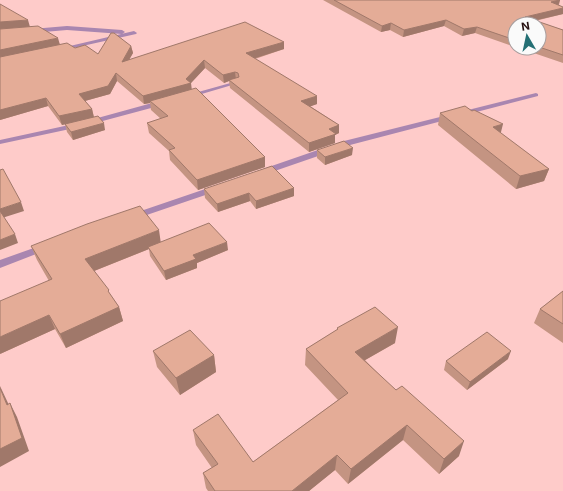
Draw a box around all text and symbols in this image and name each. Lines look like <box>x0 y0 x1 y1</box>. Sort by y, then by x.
north arrow <box>507 16 547 56</box>
text: N <box>520 19 531 34</box>

